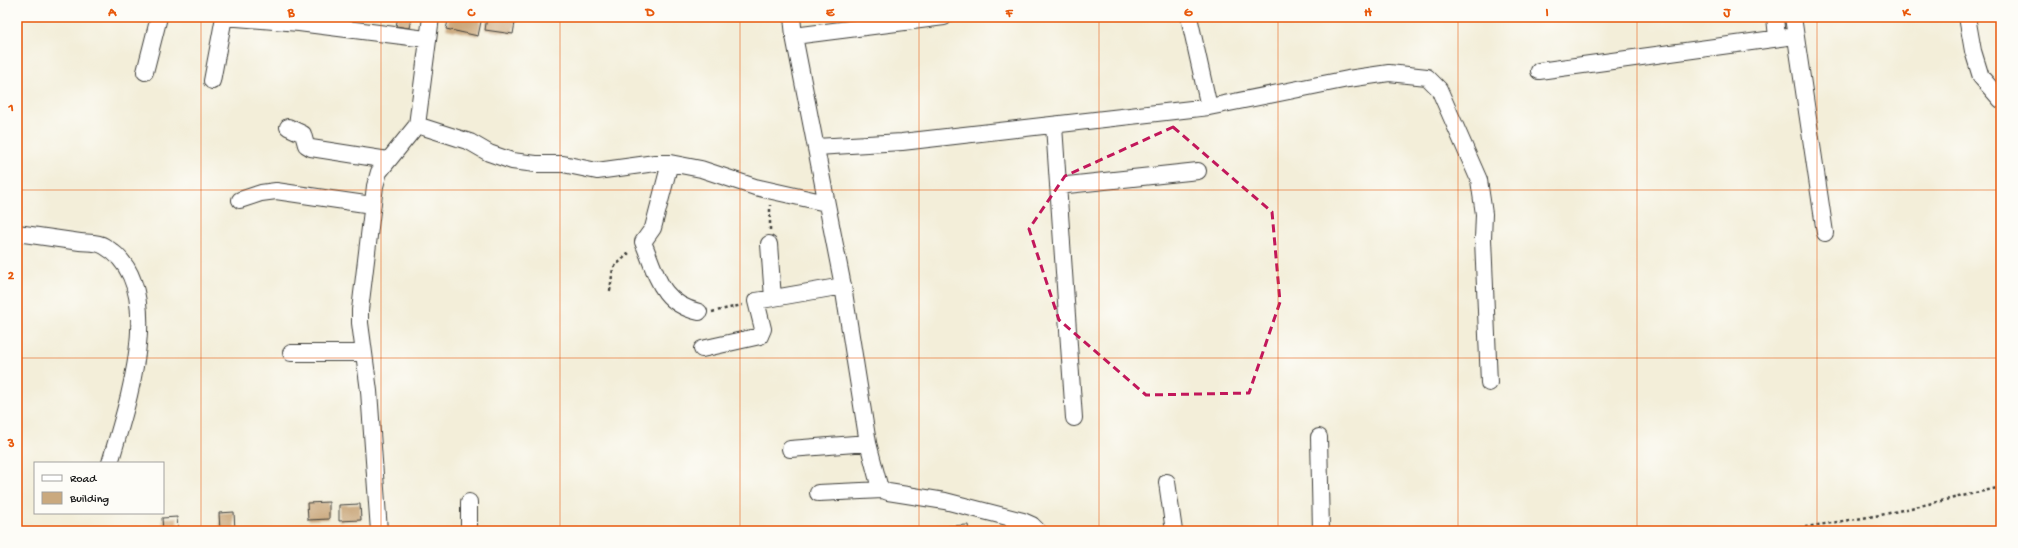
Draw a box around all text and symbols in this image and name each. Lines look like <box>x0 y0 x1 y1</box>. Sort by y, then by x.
text: A <box>107 6 117 21</box>
text: B <box>287 6 296 21</box>
text: C <box>466 6 476 21</box>
text: D <box>645 6 655 21</box>
text: E <box>826 6 835 21</box>
text: F <box>1005 6 1014 21</box>
text: G <box>1184 6 1193 21</box>
text: H <box>1364 6 1372 21</box>
text: I <box>1545 6 1549 21</box>
text: J <box>1723 6 1732 21</box>
text: K <box>1901 6 1911 21</box>
text: 1 <box>7 101 14 116</box>
text: 2 <box>8 269 15 284</box>
text: 3 <box>7 437 15 452</box>
legend <box>34 462 164 514</box>
text: Road <box>70 473 97 487</box>
text: Building <box>69 493 109 507</box>

